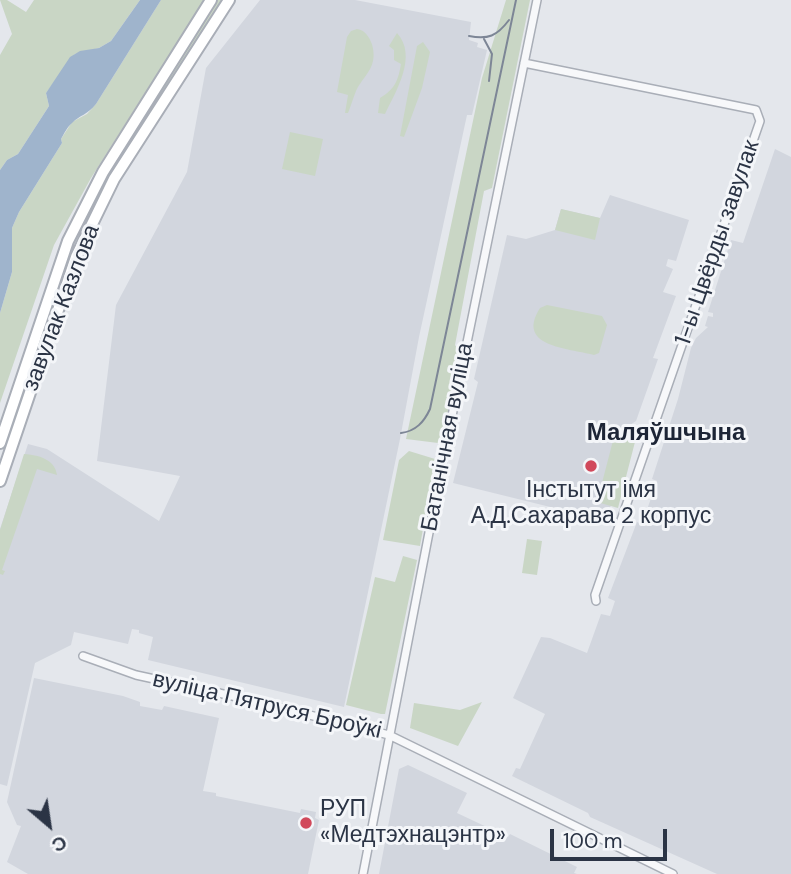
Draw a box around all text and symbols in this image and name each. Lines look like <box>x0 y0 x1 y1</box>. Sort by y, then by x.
street label: 1-ы Цвёрды завулак <box>670 137 766 349</box>
street label: завулак Казлова <box>18 221 106 395</box>
street label: Батанічная вуліца <box>416 340 480 534</box>
district label: Маляўшчына <box>587 420 745 448</box>
marker: Інстытут імя А.Д.Сахарава 2 корпус <box>583 458 599 474</box>
place label: Інстытут імя А.Д.Сахарава 2 корпус <box>471 477 711 531</box>
street label: вуліца Пятруся Броўкі <box>150 666 384 746</box>
north arrow <box>14 790 84 860</box>
place label: РУП «Медтэхнацэнтр» <box>320 796 506 850</box>
scale bar <box>553 814 670 858</box>
marker: РУП «Медтэхнацэнтр» <box>298 815 314 831</box>
text: 100 m <box>563 827 623 855</box>
text: С <box>47 830 71 858</box>

